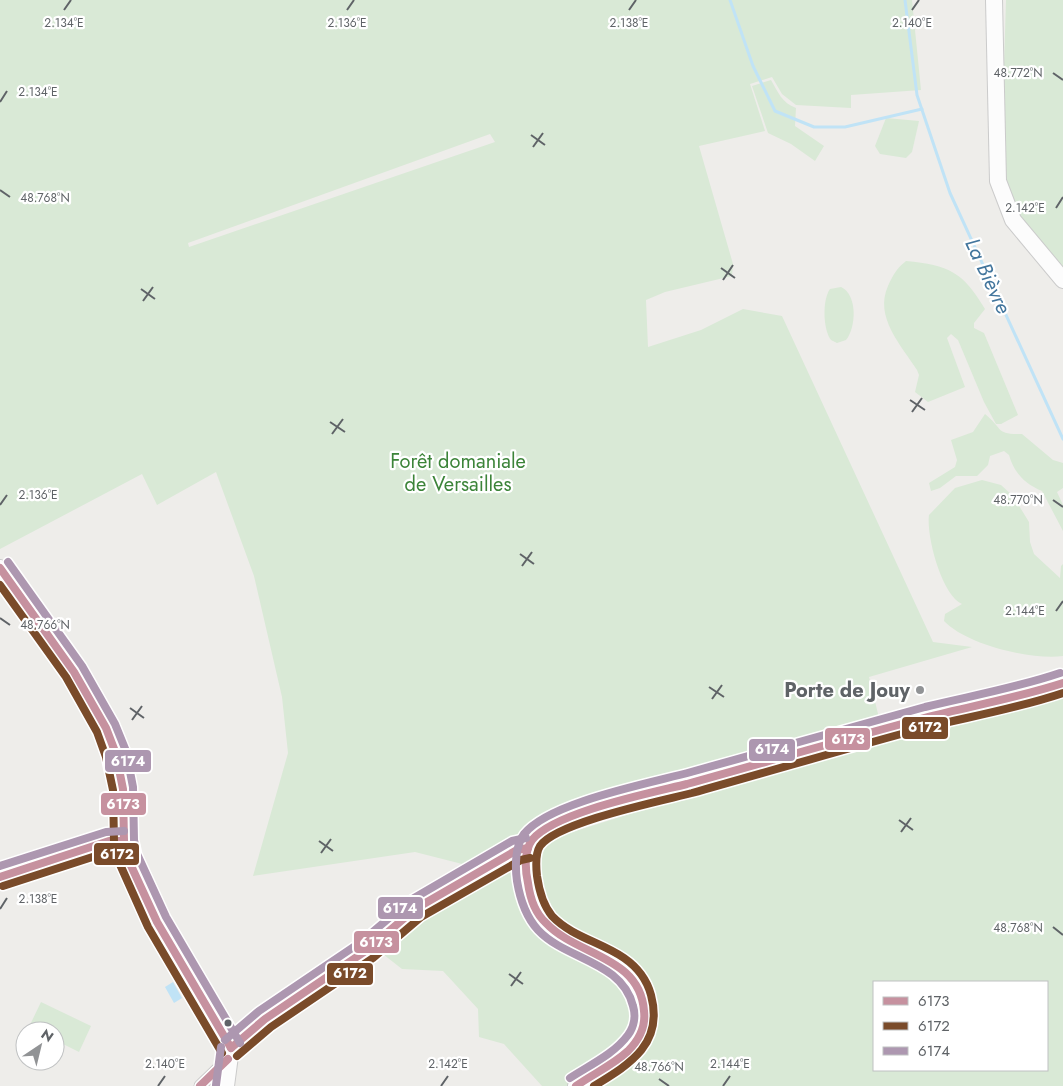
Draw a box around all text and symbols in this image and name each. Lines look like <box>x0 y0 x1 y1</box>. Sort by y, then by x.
text: 2.134°E <box>44 14 84 32</box>
text: 2.136°E <box>327 14 367 32</box>
text: 2.138°E <box>610 14 648 32</box>
text: 2.140°E <box>892 14 932 32</box>
text: 48.772°N <box>993 64 1043 82</box>
text: 2.134°E <box>18 83 58 101</box>
text: 48.768°N <box>20 189 70 207</box>
text: 2.142°E <box>1005 199 1045 217</box>
water label: La Bièvre <box>957 233 1019 319</box>
park label: Forêt domaniale de Versailles <box>390 447 526 499</box>
text: 2.136°E <box>18 486 58 504</box>
text: 48.770°N <box>993 491 1043 509</box>
text: 2.144°E <box>1005 602 1045 620</box>
text: 48.766°N <box>20 616 70 634</box>
place label: Porte de Jouy <box>784 676 911 705</box>
marker: Porte de Jouy <box>914 684 926 696</box>
line badge: 6172 <box>901 716 949 740</box>
text: 6172 <box>908 717 942 737</box>
line badge: 6173 <box>824 727 871 751</box>
text: 6173 <box>831 729 865 749</box>
line badge: 6174 <box>748 738 796 762</box>
text: 6174 <box>755 739 790 759</box>
line badge: 6174 <box>104 749 152 773</box>
text: 6174 <box>111 751 146 771</box>
line badge: 6173 <box>100 792 147 816</box>
text: 6173 <box>106 794 140 814</box>
line badge: 6172 <box>93 842 140 866</box>
text: 6172 <box>100 844 134 864</box>
text: 2.138°E <box>19 890 57 908</box>
line badge: 6174 <box>377 896 424 920</box>
text: 6174 <box>383 898 418 918</box>
text: 48.768°N <box>993 919 1043 937</box>
line badge: 6173 <box>353 930 400 954</box>
text: 6173 <box>359 932 393 952</box>
line badge: 6172 <box>326 962 374 986</box>
text: 6172 <box>333 963 367 983</box>
legend <box>873 981 1048 1071</box>
text: 6173 <box>918 990 949 1012</box>
text: 6172 <box>918 1015 950 1037</box>
unlabelled marker <box>223 1018 233 1028</box>
north arrow <box>15 1021 65 1071</box>
text: N <box>37 1024 58 1047</box>
text: 6174 <box>918 1040 950 1062</box>
text: 2.140°E <box>145 1055 185 1073</box>
text: 2.142°E <box>428 1055 468 1073</box>
text: 2.144°E <box>710 1055 750 1073</box>
text: 48.766°N <box>634 1058 684 1076</box>

